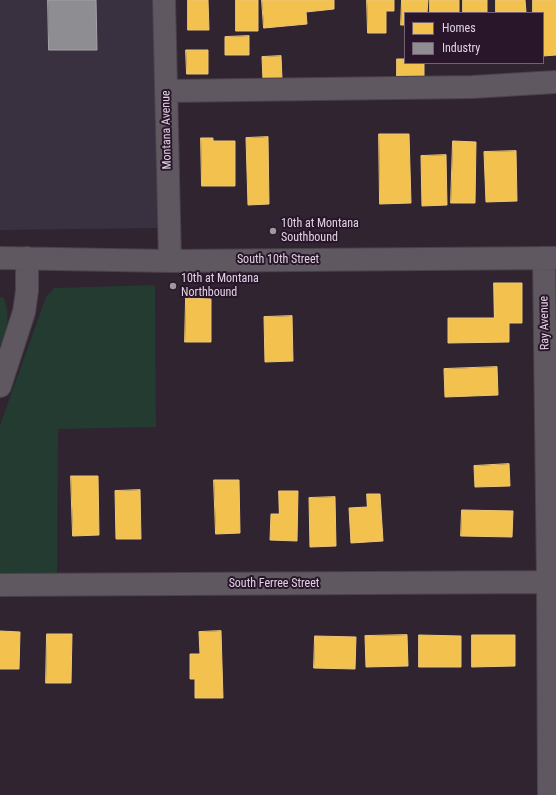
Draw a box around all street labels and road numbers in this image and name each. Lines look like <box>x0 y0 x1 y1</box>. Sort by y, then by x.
street label: Montana Avenue <box>159 90 175 170</box>
street label: South 10th Street <box>237 253 319 267</box>
street label: Ray Avenue <box>537 296 553 350</box>
street label: South Ferree Street <box>229 577 319 591</box>

